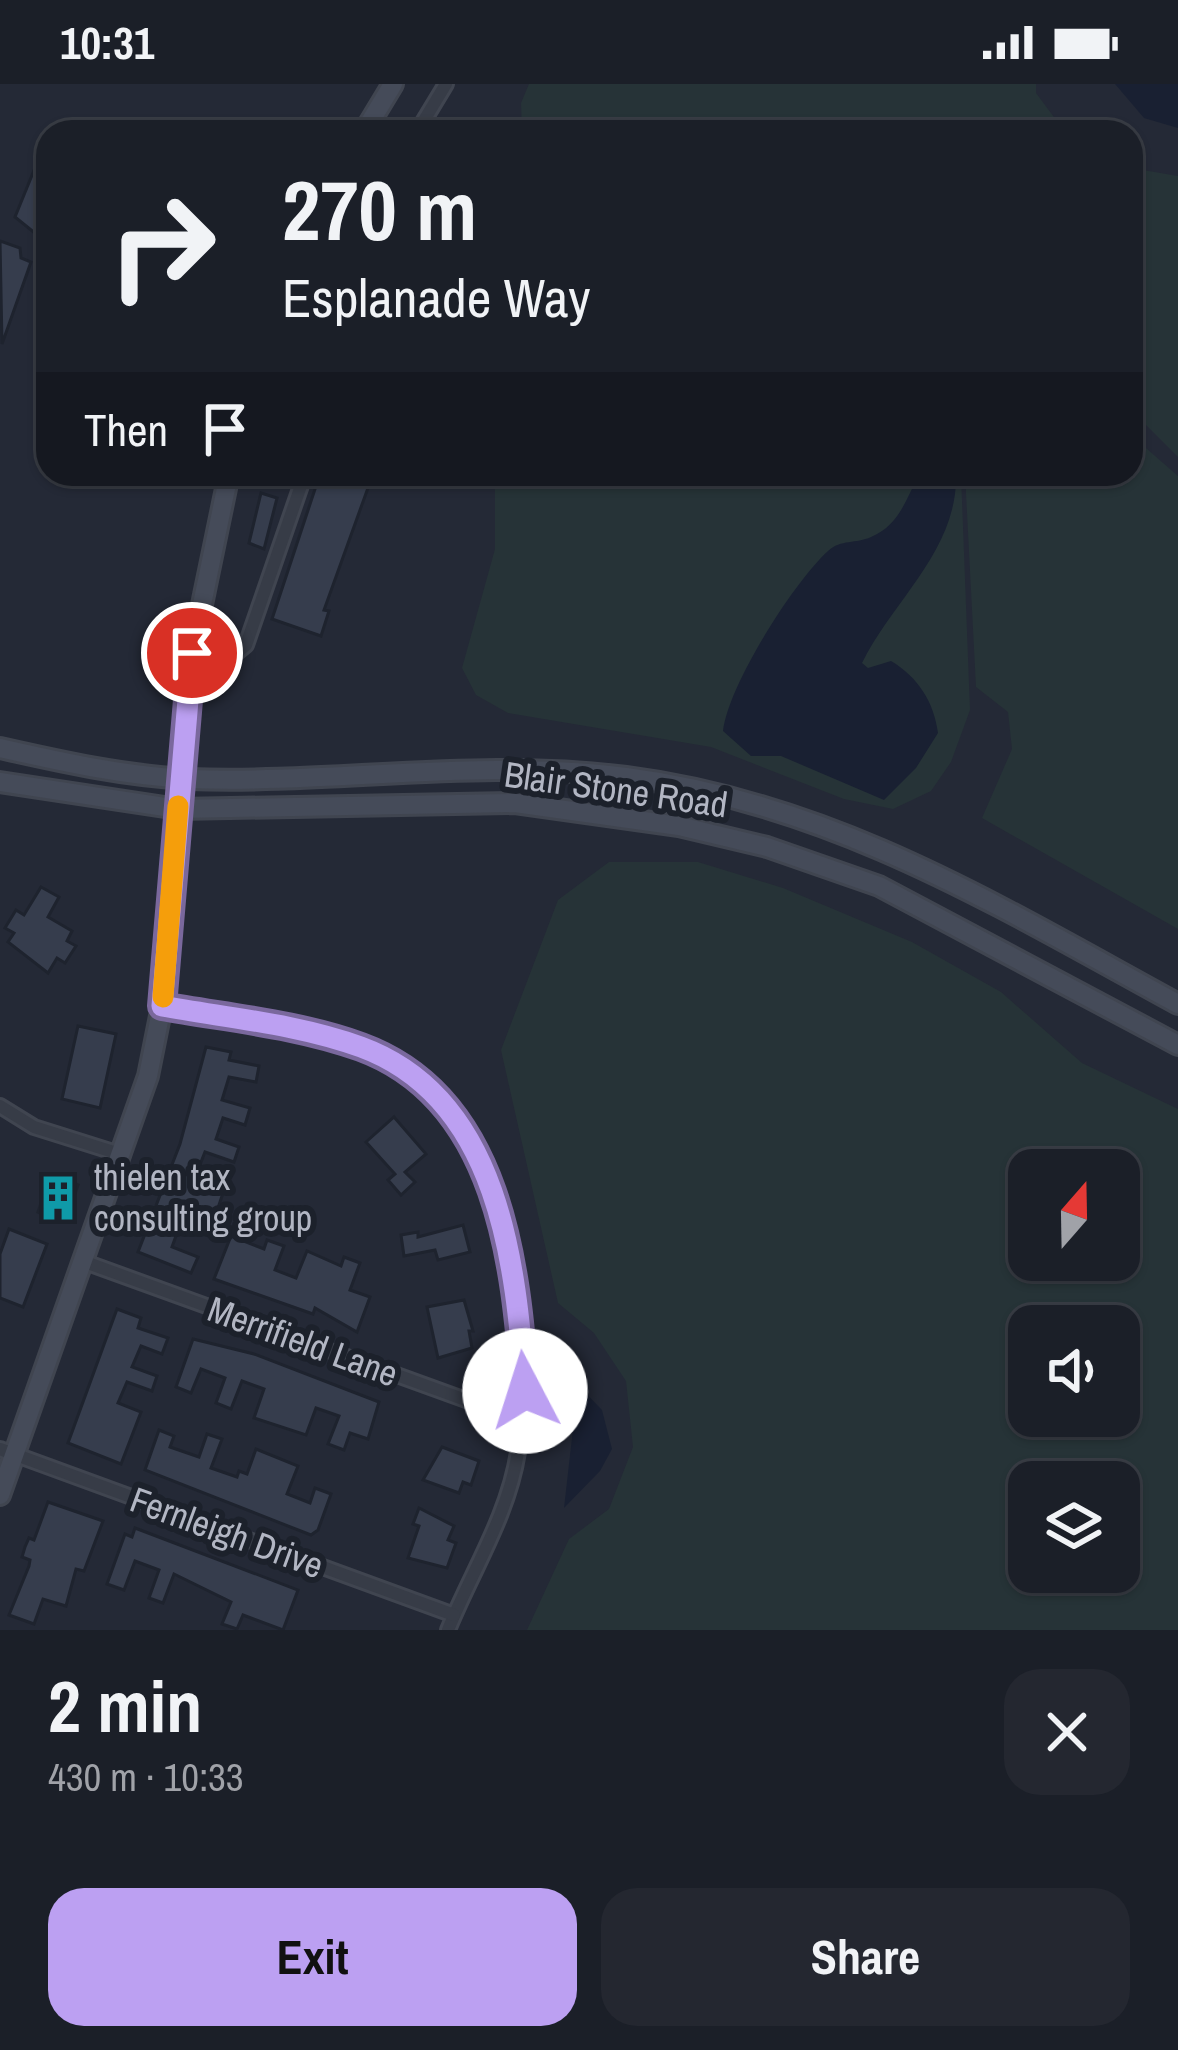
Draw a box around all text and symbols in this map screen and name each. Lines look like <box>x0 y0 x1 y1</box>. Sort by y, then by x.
text: 10:31 <box>60 12 154 73</box>
text: 270 m <box>282 153 477 266</box>
icon: right <box>84 168 240 324</box>
text: Esplanade Way <box>282 261 591 334</box>
icon: arrive <box>192 396 258 462</box>
text: Then <box>84 399 168 460</box>
pin <box>141 602 243 704</box>
icon: arrive <box>159 620 225 686</box>
street label: Blair Stone Road <box>501 750 731 828</box>
north arrow <box>1008 1149 1140 1281</box>
map controls <box>1008 1149 1140 1593</box>
place label: thielen tax consulting group <box>94 1153 312 1242</box>
building icon: thielen tax consulting group <box>33 1173 83 1223</box>
street label: Merrifield Lane <box>202 1284 404 1398</box>
button: sound <box>1008 1305 1140 1437</box>
position arrow <box>462 1328 588 1454</box>
button: layers <box>1008 1461 1140 1593</box>
street label: Fernleigh Drive <box>124 1475 330 1589</box>
text: 2 min <box>48 1657 202 1754</box>
button: close <box>1004 1669 1130 1795</box>
text: 430 m · 10:33 <box>48 1751 244 1803</box>
button: Exit <box>48 1888 577 2026</box>
button: Share <box>601 1888 1130 2026</box>

